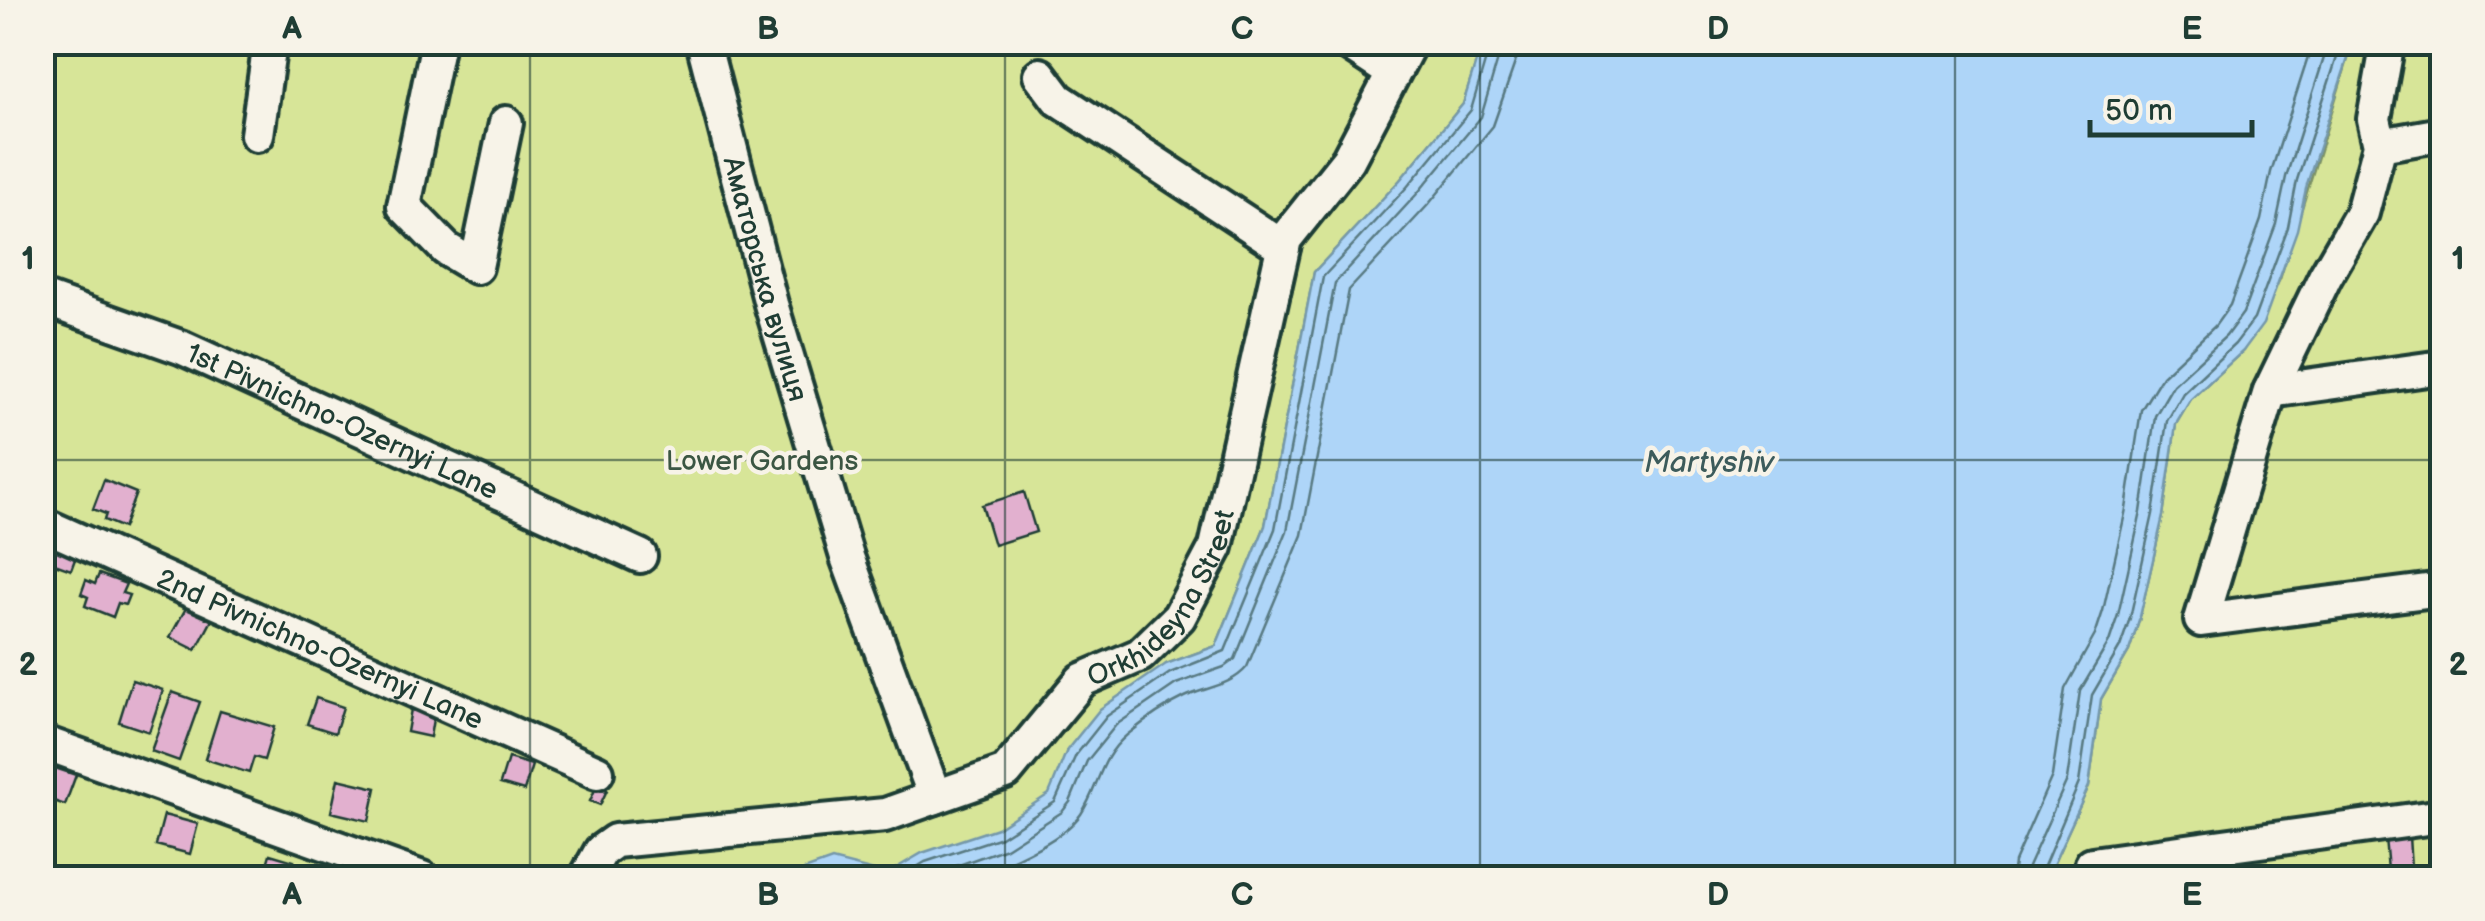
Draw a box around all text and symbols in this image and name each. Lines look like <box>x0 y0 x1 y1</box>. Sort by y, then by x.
text: A <box>281 10 302 49</box>
text: B <box>757 10 779 49</box>
text: C <box>1231 10 1253 49</box>
text: D <box>1707 10 1729 49</box>
text: E <box>2182 10 2202 49</box>
scale bar <box>2090 75 2252 137</box>
text: 50 m <box>2105 93 2173 129</box>
street label: Аматорська вулиця <box>715 152 814 405</box>
text: 1 <box>21 240 35 279</box>
text: 1 <box>2451 240 2465 279</box>
street label: 1st Pivnichno-Ozernyi Lane <box>181 337 503 507</box>
park label: Lower Gardens <box>666 445 858 478</box>
water label: Martyshiv <box>1644 445 1775 481</box>
street label: Orkhideyna Street <box>1082 506 1242 694</box>
street label: 2nd Pivnichno-Ozernyi Lane <box>152 563 488 737</box>
text: 2 <box>18 646 38 685</box>
text: 2 <box>2448 646 2468 685</box>
text: A <box>281 876 302 915</box>
text: B <box>757 876 779 915</box>
text: C <box>1231 876 1253 915</box>
text: D <box>1707 876 1729 915</box>
text: E <box>2182 876 2202 915</box>

